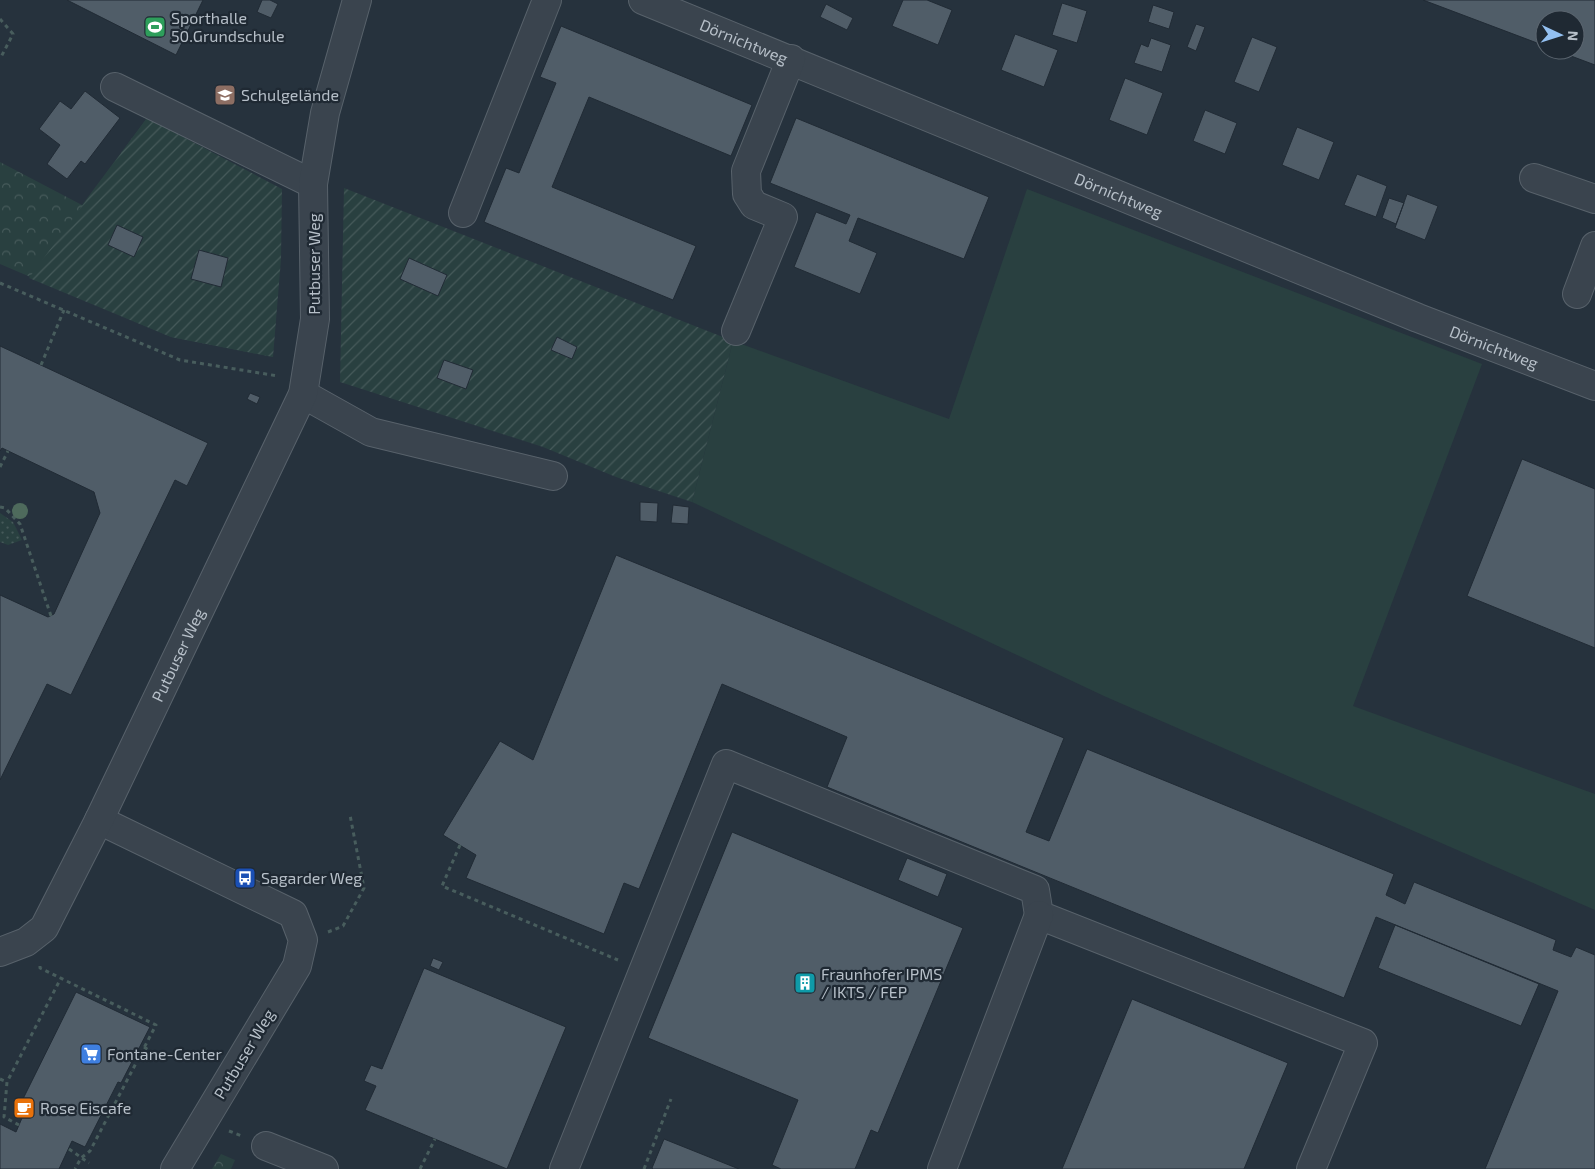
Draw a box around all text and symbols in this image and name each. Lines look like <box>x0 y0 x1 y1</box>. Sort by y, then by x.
place label: Sporthalle 50.Grundschule <box>171 8 285 45</box>
north arrow <box>1535 10 1585 60</box>
street label: Dörnichtweg <box>697 14 791 67</box>
sports icon: Sporthalle 50.Grundschule <box>143 15 167 39</box>
text: N <box>1565 30 1582 42</box>
school or university icon: Schulgelände <box>213 83 237 107</box>
place label: Schulgelände <box>241 85 339 104</box>
street label: Dörnichtweg <box>1072 168 1166 221</box>
street label: Putbuser Weg <box>304 213 323 315</box>
street label: Dörnichtweg <box>1447 321 1541 372</box>
street label: Putbuser Weg <box>147 605 208 705</box>
bus stop icon: Sagarder Weg <box>233 866 257 890</box>
place label: Sagarder Weg <box>261 868 362 887</box>
place label: Fraunhofer IPMS / IKTS / FEP <box>821 964 942 1001</box>
building icon: Fraunhofer IPMS / IKTS / FEP <box>793 971 817 995</box>
street label: Putbuser Weg <box>209 1005 278 1102</box>
supermarket icon: Fontane-Center <box>79 1042 103 1066</box>
place label: Fontane-Center <box>107 1044 222 1063</box>
cafe icon: Rose Eiscafe <box>12 1096 36 1120</box>
place label: Rose Eiscafe <box>40 1098 131 1117</box>

